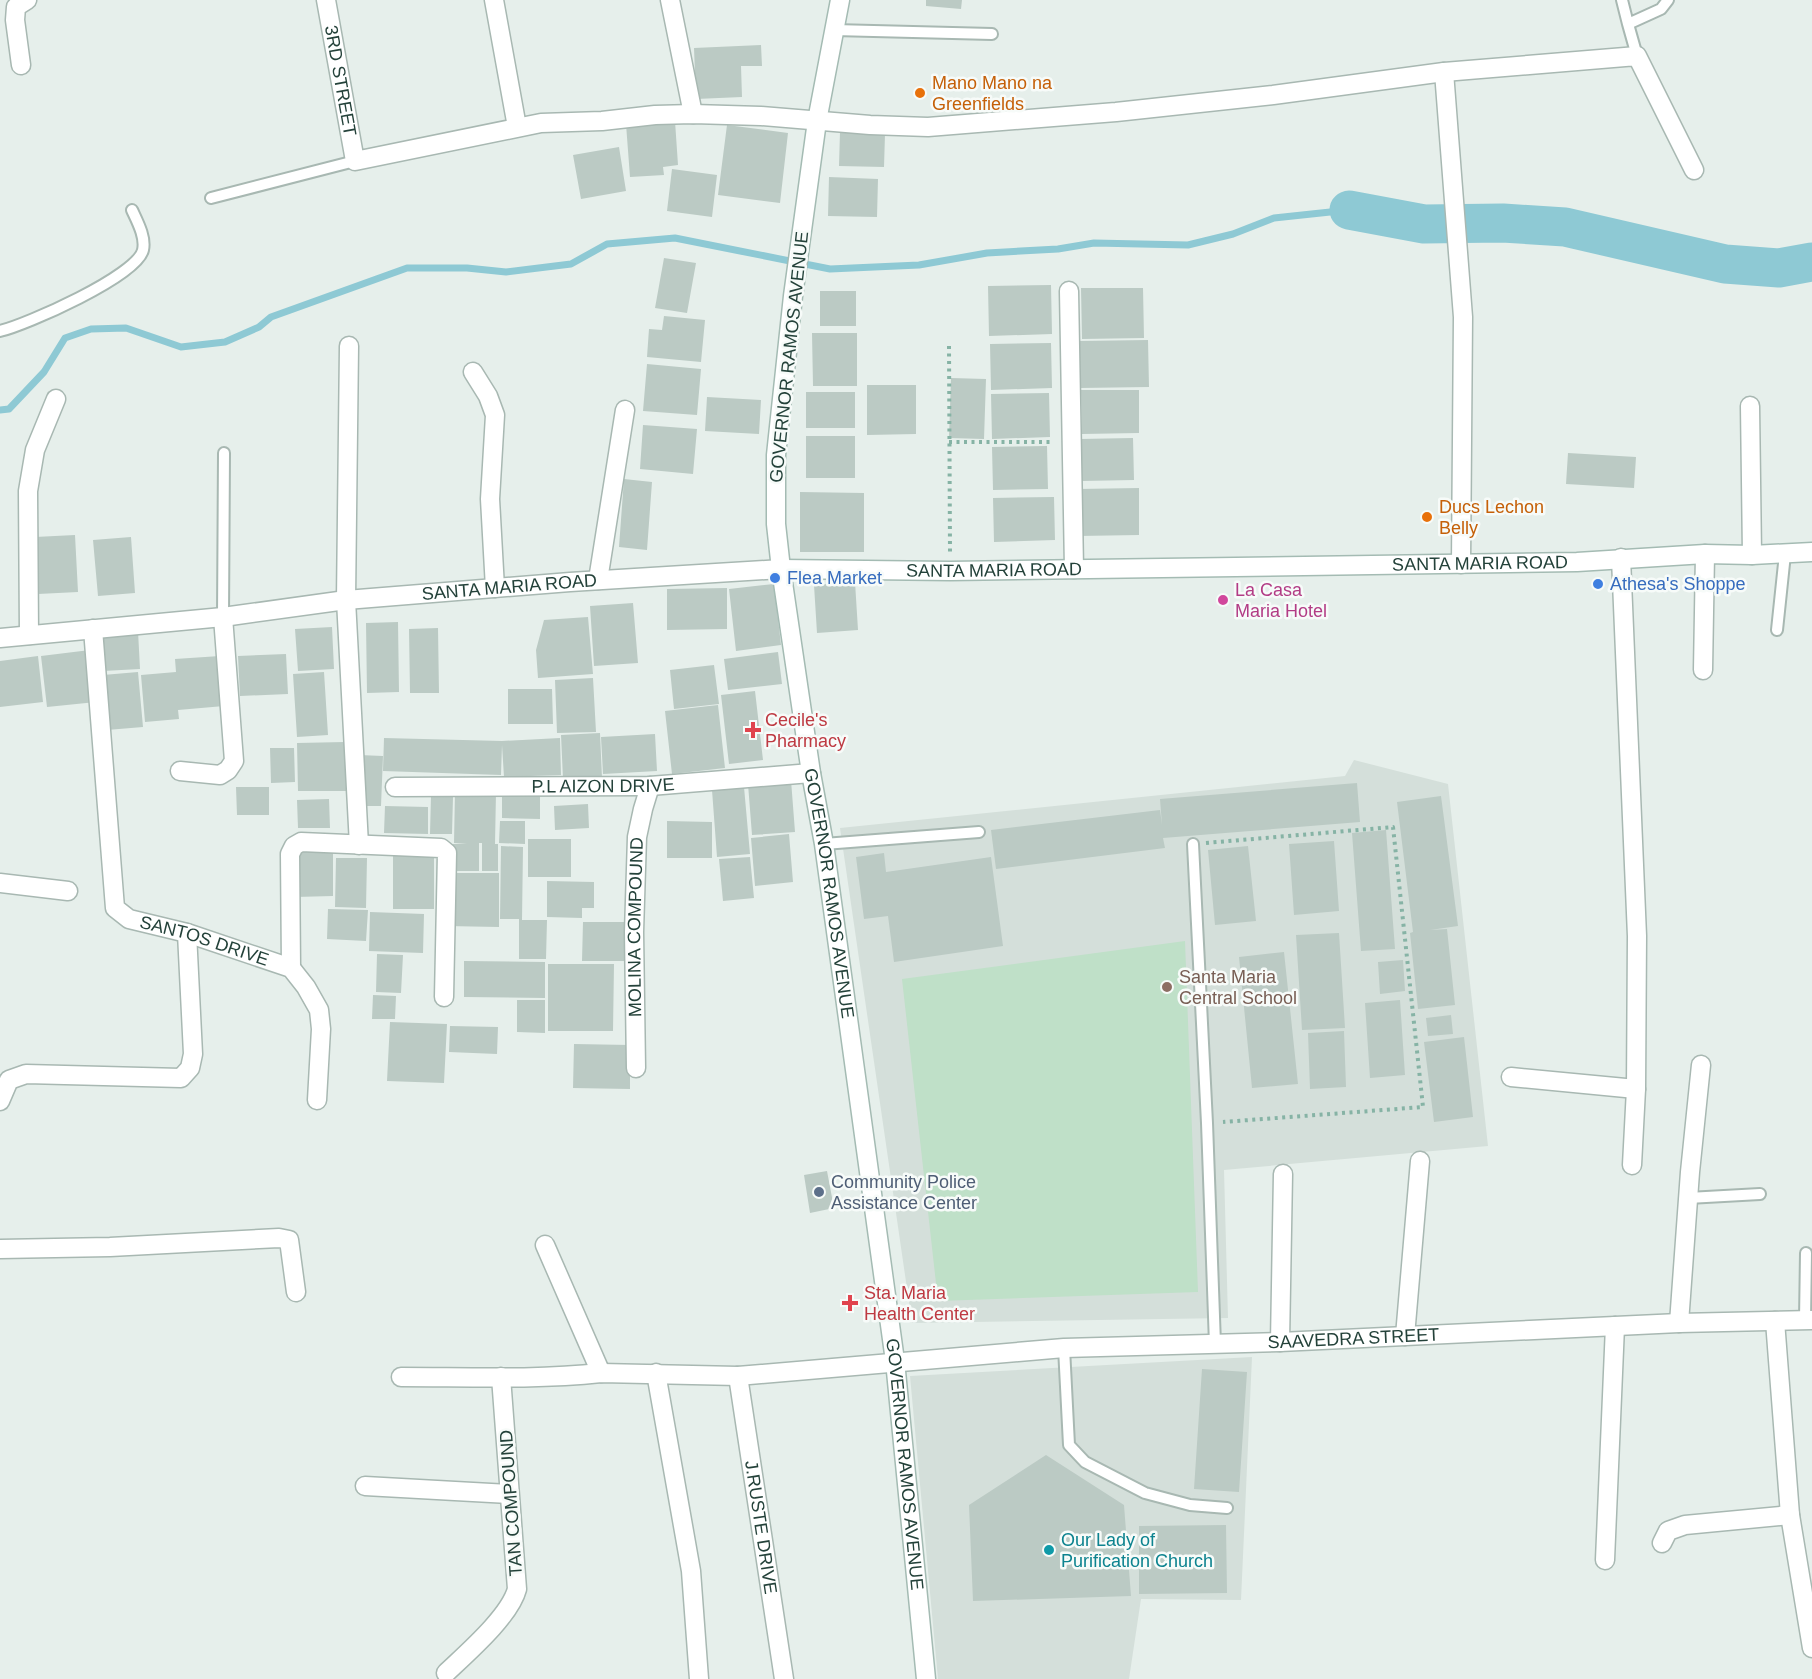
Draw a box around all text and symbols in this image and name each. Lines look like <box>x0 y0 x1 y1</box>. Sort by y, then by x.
street label: 3RD STREET <box>321 24 360 138</box>
place label: Mano Mano na Greenfields <box>932 73 1053 114</box>
marker: Mano Mano na Greenfields <box>913 86 927 100</box>
street label: GOVERNOR RAMOS AVENUE <box>766 230 812 484</box>
place label: Ducs Lechon Belly <box>1439 497 1544 538</box>
marker: Ducs Lechon Belly <box>1420 510 1434 524</box>
street label: SANTA MARIA ROAD <box>1392 552 1568 575</box>
street label: SANTA MARIA ROAD <box>906 559 1082 581</box>
place label: Flea Market <box>787 568 882 588</box>
street label: SANTA MARIA ROAD <box>421 570 598 604</box>
marker: Flea Market <box>768 571 782 585</box>
place label: Athesa's Shoppe <box>1610 574 1746 594</box>
marker: Athesa's Shoppe <box>1591 577 1605 591</box>
place label: La Casa Maria Hotel <box>1235 580 1327 621</box>
marker: La Casa Maria Hotel <box>1216 593 1230 607</box>
place label: Cecile's Pharmacy <box>765 710 846 751</box>
marker: Cecile's Pharmacy <box>746 723 760 737</box>
street label: GOVERNOR RAMOS AVENUE <box>800 767 858 1020</box>
street label: P.L AIZON DRIVE <box>531 774 675 796</box>
street label: MOLINA COMPOUND <box>624 837 647 1017</box>
street label: SANTOS DRIVE <box>138 912 271 970</box>
place label: Santa Maria Central School <box>1179 967 1297 1008</box>
marker: Santa Maria Central School <box>1160 980 1174 994</box>
place label: Community Police Assistance Center <box>831 1172 977 1213</box>
marker: Community Police Assistance Center <box>812 1185 826 1199</box>
place label: Sta. Maria Health Center <box>864 1283 975 1324</box>
marker: Sta. Maria Health Center <box>841 1294 859 1312</box>
street label: SAAVEDRA STREET <box>1267 1324 1440 1352</box>
street label: GOVERNOR RAMOS AVENUE <box>882 1337 927 1591</box>
street label: TAN COMPOUND <box>496 1429 526 1577</box>
street label: J.RUSTE DRIVE <box>741 1459 781 1596</box>
place label: Our Lady of Purification Church <box>1061 1530 1213 1571</box>
marker: Our Lady of Purification Church <box>1042 1543 1056 1557</box>

